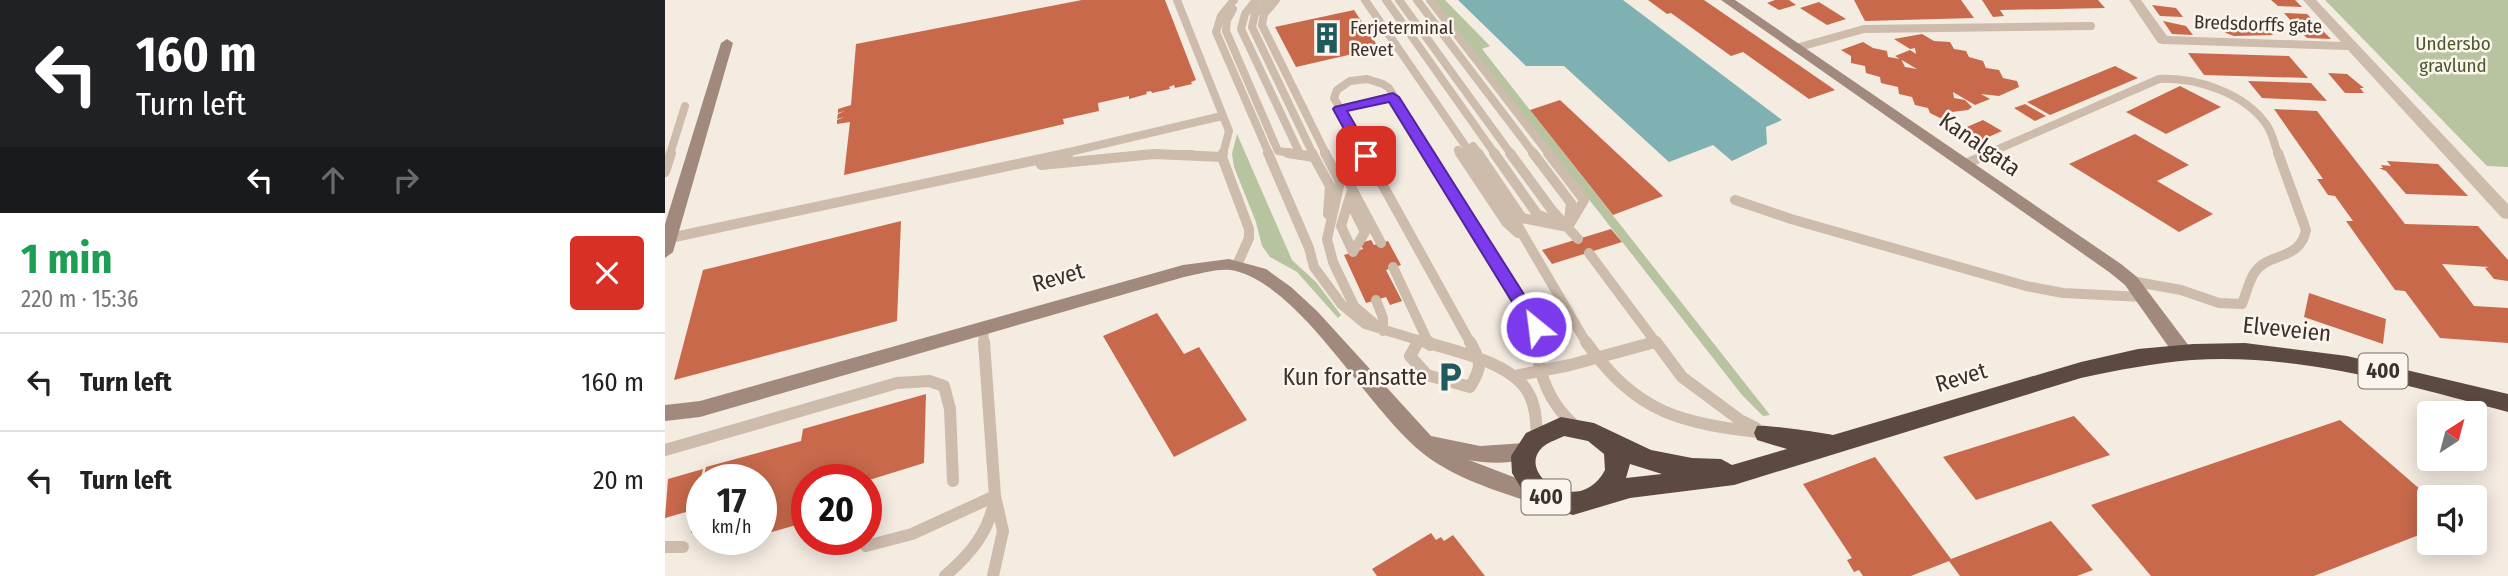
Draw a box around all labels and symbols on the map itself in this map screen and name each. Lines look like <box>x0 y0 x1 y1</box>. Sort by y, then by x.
street label: Bredsdorffs gate <box>2193 10 2323 38</box>
place label: Ferjeterminal Revet <box>1350 16 1453 61</box>
building icon: Ferjeterminal Revet <box>1310 21 1344 55</box>
park label: Undersbo gravlund <box>2415 32 2491 77</box>
street label: Kanalgata <box>1934 106 2026 182</box>
pin <box>1336 126 1396 186</box>
street label: Revet <box>1029 256 1088 298</box>
position arrow <box>1499 290 1573 364</box>
street label: Elveveien <box>2241 310 2333 348</box>
road number: 400 <box>2359 354 2407 388</box>
street label: Revet <box>1932 356 1991 398</box>
parking icon: Kun for ansatte <box>1433 360 1467 394</box>
place label: Kun for ansatte <box>1283 363 1427 391</box>
north arrow <box>2417 401 2487 471</box>
speed limit sign: 20 <box>791 464 882 555</box>
road number: 400 <box>1521 480 1571 514</box>

